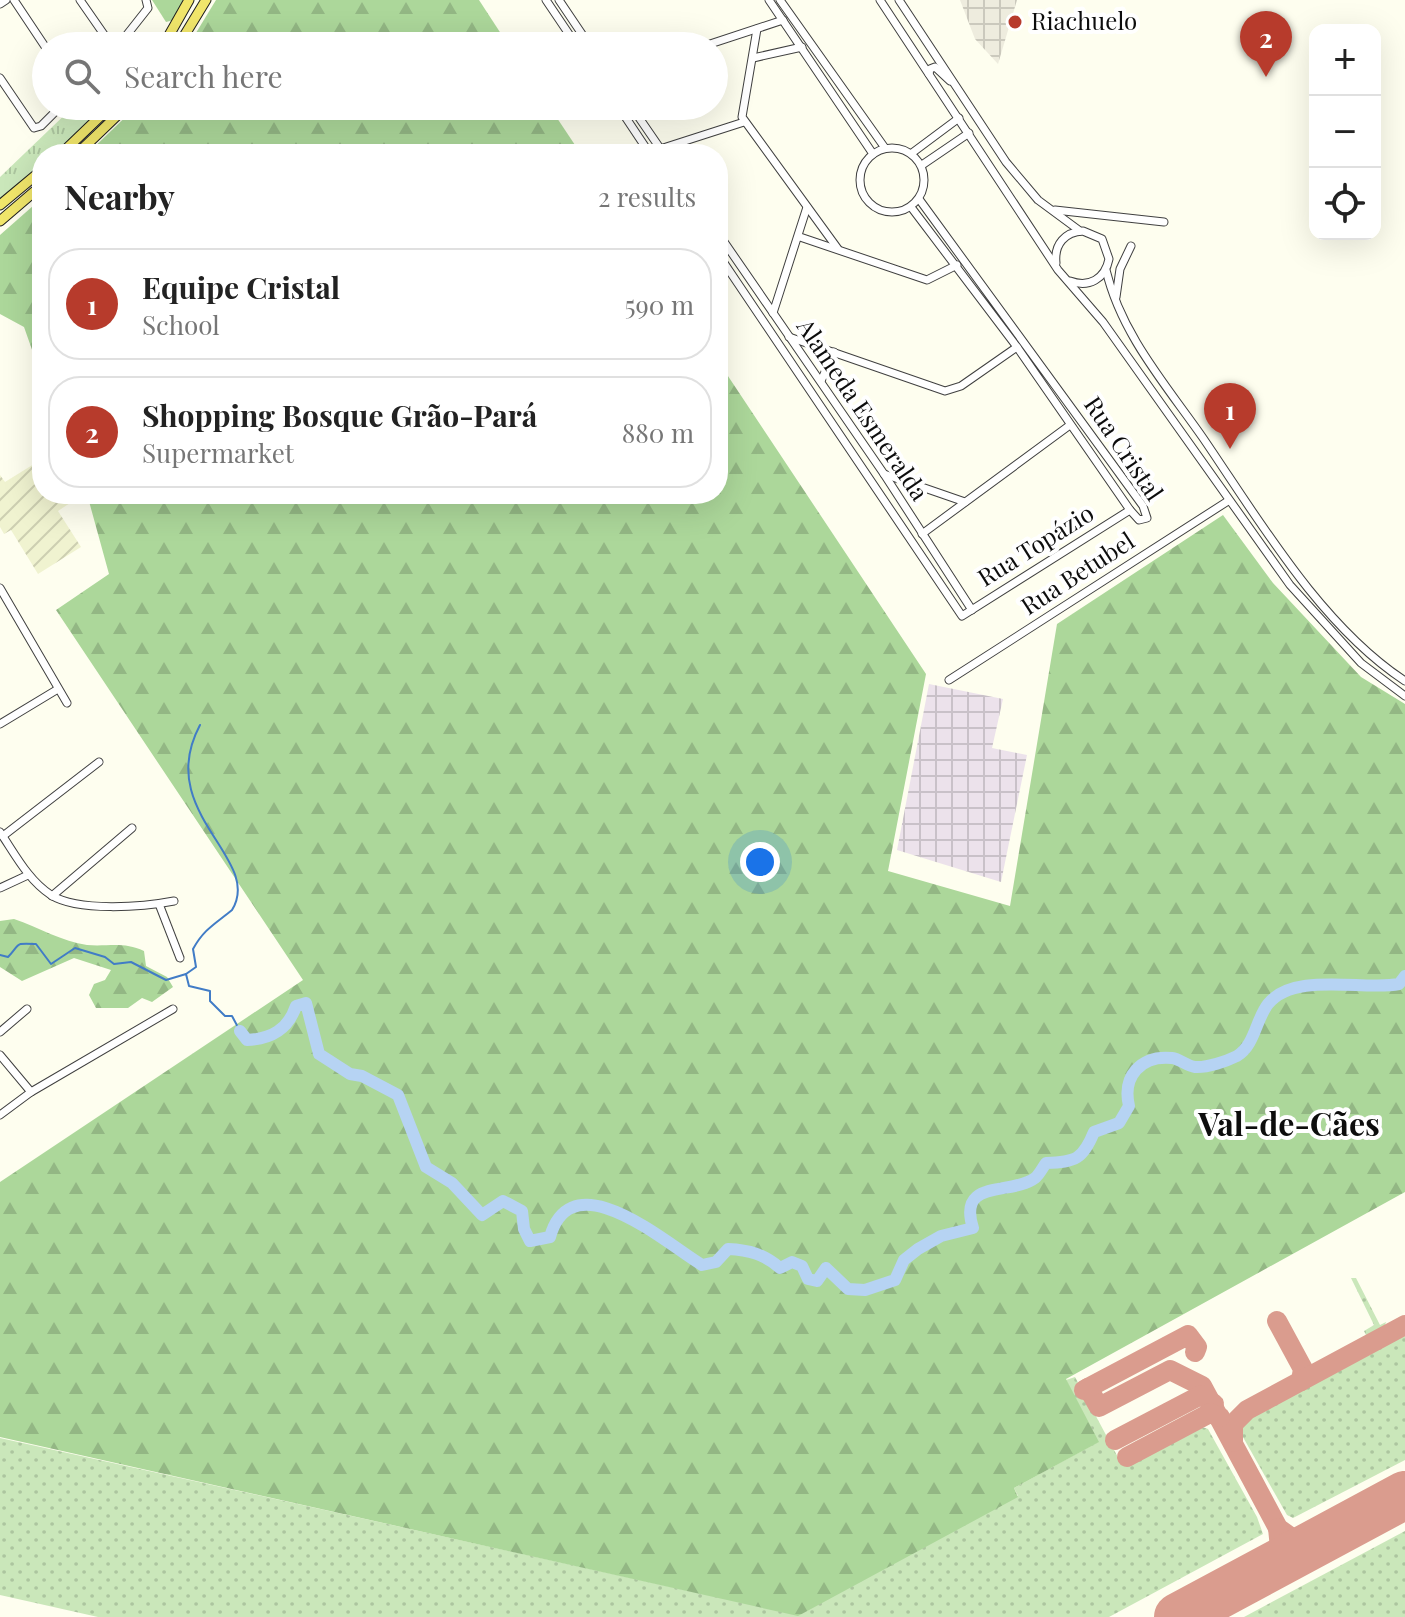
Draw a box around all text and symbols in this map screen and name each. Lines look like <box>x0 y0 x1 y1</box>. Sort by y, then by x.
place label: Riachuelo <box>1031 4 1137 36</box>
pin: 2 <box>1240 11 1292 77</box>
marker: Riachuelo <box>1006 13 1024 31</box>
map controls <box>1309 24 1381 240</box>
button: + <box>1309 24 1381 96</box>
search box <box>32 32 728 120</box>
icon: search <box>60 54 104 98</box>
text: Search here <box>124 56 283 96</box>
button: − <box>1309 96 1381 168</box>
button: locate <box>1309 168 1381 240</box>
text: Nearby <box>64 173 175 219</box>
text: 2 results <box>598 179 696 214</box>
text: Equipe Cristal <box>142 267 340 307</box>
text: 1 <box>87 287 97 322</box>
text: 590 m <box>625 287 694 322</box>
text: School <box>142 307 220 342</box>
street label: Alameda Esmeralda <box>790 311 936 506</box>
pin: 1 <box>1204 383 1256 449</box>
street label: Rua Cristal <box>1078 389 1171 506</box>
text: Shopping Bosque Grão-Pará <box>142 395 537 435</box>
text: 2 <box>85 415 99 450</box>
text: 880 m <box>622 415 694 450</box>
text: Supermarket <box>142 435 294 470</box>
street label: Rua Topázio <box>971 496 1099 593</box>
street label: Rua Betubel <box>1014 524 1140 621</box>
your location <box>740 842 780 882</box>
district label: Val-de-Cães <box>1197 1101 1380 1144</box>

